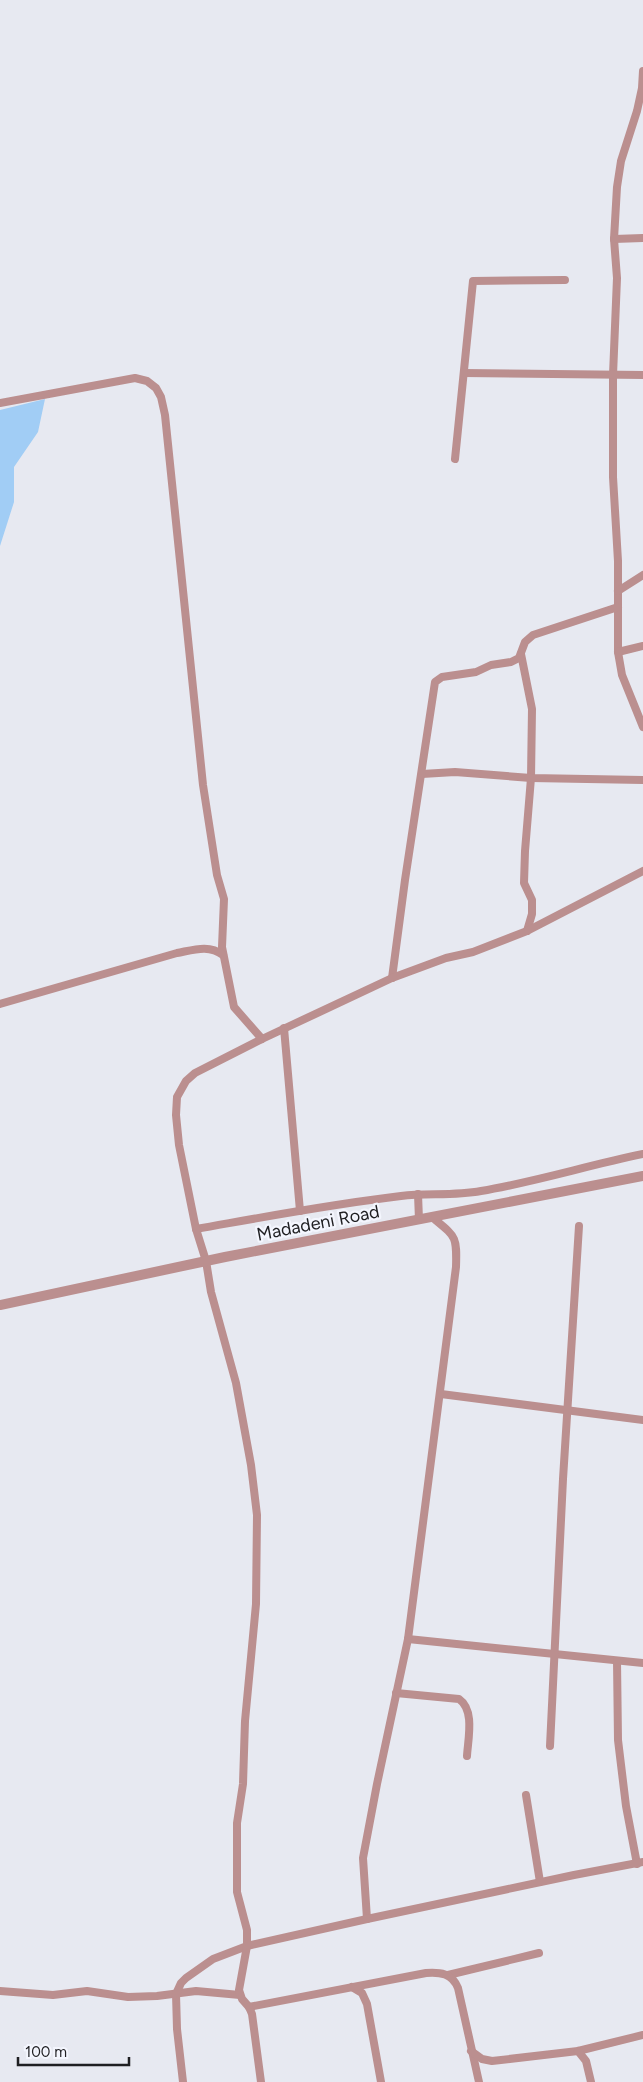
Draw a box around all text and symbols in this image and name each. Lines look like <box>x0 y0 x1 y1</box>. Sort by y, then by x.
street label: Madadeni Road <box>255 1200 381 1246</box>
scale bar <box>18 2034 129 2066</box>
text: 100 m <box>25 2043 67 2061</box>

